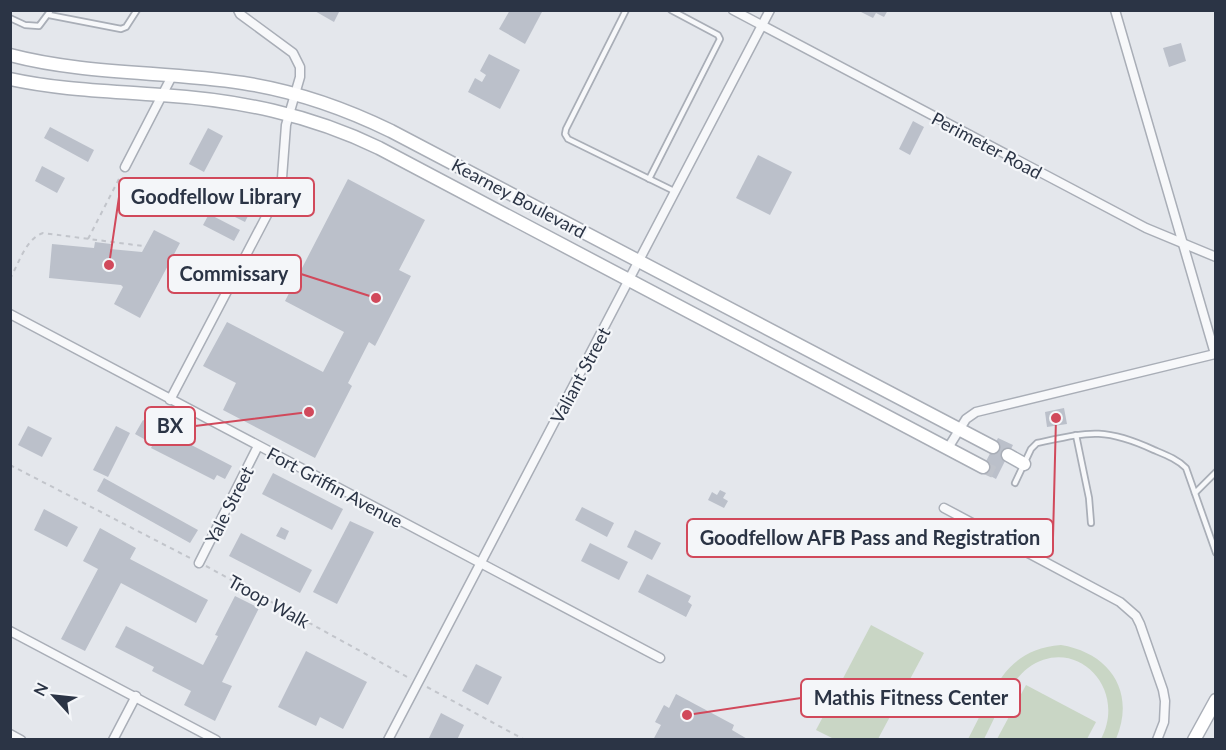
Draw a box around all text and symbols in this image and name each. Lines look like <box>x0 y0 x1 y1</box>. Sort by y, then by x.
street label: Perimeter Road <box>928 107 1046 183</box>
street label: Kearney Boulevard <box>448 153 590 243</box>
callout: Goodfellow Library <box>119 178 314 216</box>
text: Goodfellow Library <box>131 184 302 208</box>
callout: Commissary <box>168 255 301 293</box>
text: Commissary <box>180 261 289 285</box>
street label: Valiant Street <box>545 323 615 427</box>
callout: BX <box>145 407 195 445</box>
text: BX <box>157 413 184 437</box>
street label: Fort Griffin Avenue <box>263 442 407 532</box>
street label: Yale Street <box>200 462 258 547</box>
callout: Goodfellow AFB Pass and Registration <box>687 519 1053 557</box>
text: Goodfellow AFB Pass and Registration <box>700 525 1040 549</box>
street label: Troop Walk <box>224 570 314 633</box>
north arrow <box>24 666 84 726</box>
text: N <box>29 679 51 699</box>
callout: Mathis Fitness Center <box>801 679 1020 717</box>
text: Mathis Fitness Center <box>814 685 1009 709</box>

